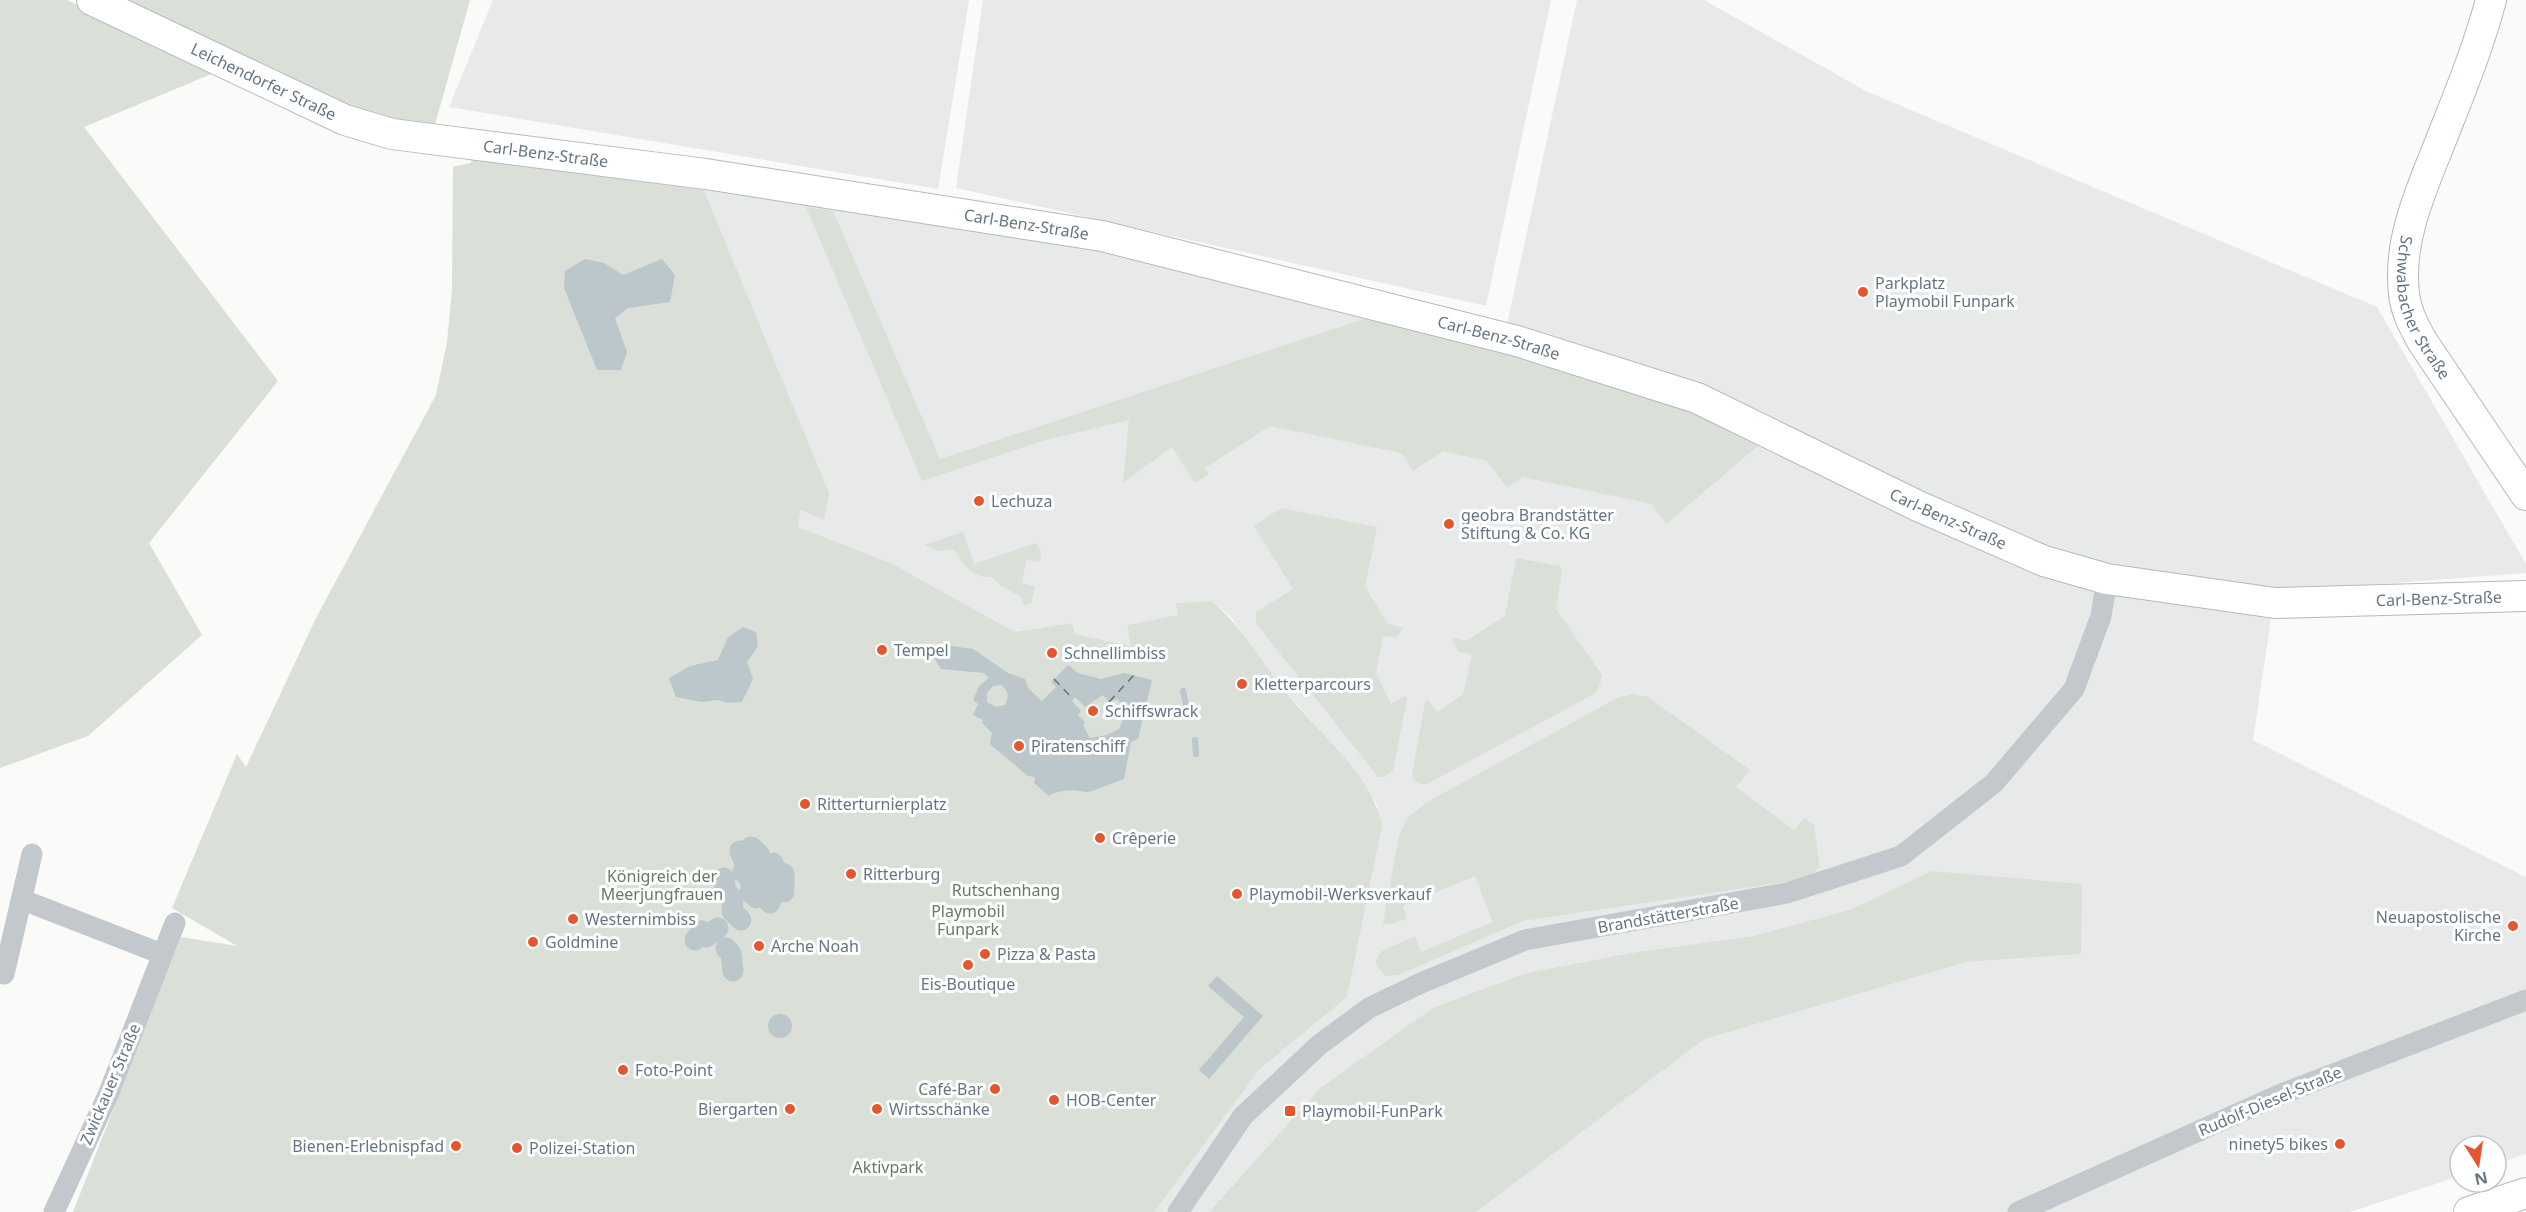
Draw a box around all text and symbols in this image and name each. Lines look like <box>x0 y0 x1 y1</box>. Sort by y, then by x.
street label: Leichendorfer Straße <box>187 38 340 125</box>
street label: Carl-Benz-Straße <box>482 135 610 172</box>
street label: Carl-Benz-Straße <box>963 204 1090 245</box>
street label: Schwabacher Straße <box>2392 234 2456 384</box>
place label: Parkplatz Playmobil Funpark <box>1875 272 2015 312</box>
marker: Parkplatz Playmobil Funpark <box>1856 285 1870 299</box>
street label: Carl-Benz-Straße <box>1435 310 1563 365</box>
street label: Carl-Benz-Straße <box>1886 483 2010 554</box>
place label: Lechuza <box>991 490 1052 512</box>
marker: Lechuza <box>972 494 986 508</box>
place label: geobra Brandstätter Stiftung & Co. KG <box>1461 504 1614 544</box>
marker: geobra Brandstätter Stiftung & Co. KG <box>1442 517 1456 531</box>
street label: Carl-Benz-Straße <box>2376 586 2502 611</box>
place label: Tempel <box>894 639 949 661</box>
place label: Schnellimbiss <box>1064 642 1166 664</box>
marker: Tempel <box>875 643 889 657</box>
marker: Schnellimbiss <box>1045 646 1059 660</box>
place label: Kletterparcours <box>1254 673 1371 695</box>
marker: Kletterparcours <box>1235 677 1249 691</box>
place label: Schiffswrack <box>1105 700 1199 722</box>
marker: Schiffswrack <box>1086 704 1100 718</box>
place label: Piratenschiff <box>1031 735 1126 757</box>
marker: Piratenschiff <box>1012 739 1026 753</box>
place label: Ritterturnierplatz <box>817 793 946 815</box>
marker: Ritterturnierplatz <box>798 797 812 811</box>
place label: Crêperie <box>1112 827 1176 849</box>
marker: Crêperie <box>1093 831 1107 845</box>
place label: Ritterburg <box>863 863 940 885</box>
park label: Königreich der Meerjungfrauen <box>601 865 723 905</box>
marker: Ritterburg <box>844 867 858 881</box>
park label: Rutschenhang <box>952 879 1060 901</box>
place label: Playmobil-Werksverkauf <box>1249 883 1432 905</box>
marker: Playmobil-Werksverkauf <box>1230 887 1244 901</box>
street label: Brandstätterstraße <box>1596 892 1740 938</box>
park label: Playmobil Funpark <box>931 900 1005 940</box>
place label: Neuapostolische Kirche <box>2376 906 2501 946</box>
place label: Westernimbiss <box>585 908 696 930</box>
marker: Westernimbiss <box>566 912 580 926</box>
marker: Neuapostolische Kirche <box>2506 919 2520 933</box>
place label: Goldmine <box>545 931 618 953</box>
marker: Goldmine <box>526 935 540 949</box>
place label: Arche Noah <box>771 935 859 957</box>
marker: Arche Noah <box>752 939 766 953</box>
place label: Pizza & Pasta <box>997 943 1096 965</box>
marker: Pizza & Pasta <box>978 947 992 961</box>
marker: Eis-Boutique <box>961 958 975 972</box>
place label: Eis-Boutique <box>921 973 1015 995</box>
street label: Zwickauer Straße <box>75 1020 145 1148</box>
place label: Foto-Point <box>635 1059 713 1081</box>
street label: Rudolf-Diesel-Straße <box>2195 1061 2345 1141</box>
marker: Foto-Point <box>616 1063 630 1077</box>
place label: Café-Bar <box>918 1078 983 1100</box>
marker: Café-Bar <box>988 1082 1002 1096</box>
place label: HOB-Center <box>1066 1089 1157 1111</box>
marker: HOB-Center <box>1047 1093 1061 1107</box>
place label: Biergarten <box>698 1098 778 1120</box>
place label: Wirtsschänke <box>889 1098 990 1120</box>
place label: Playmobil-FunPark <box>1302 1100 1443 1122</box>
marker: Biergarten <box>783 1102 797 1116</box>
marker: Wirtsschänke <box>870 1102 884 1116</box>
marker: Playmobil-FunPark <box>1283 1104 1297 1118</box>
place label: ninety5 bikes <box>2229 1133 2328 1155</box>
north arrow <box>2448 1134 2508 1194</box>
place label: Bienen-Erlebnispfad <box>292 1135 444 1157</box>
place label: Polizei-Station <box>529 1137 635 1159</box>
marker: ninety5 bikes <box>2333 1137 2347 1151</box>
marker: Bienen-Erlebnispfad <box>449 1139 463 1153</box>
marker: Polizei-Station <box>510 1141 524 1155</box>
park label: Aktivpark <box>853 1156 924 1178</box>
text: N <box>2472 1167 2490 1191</box>

